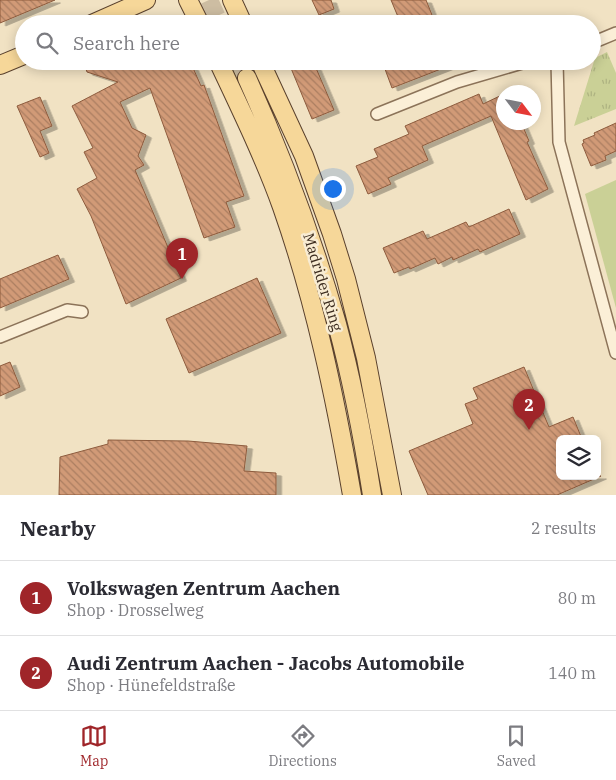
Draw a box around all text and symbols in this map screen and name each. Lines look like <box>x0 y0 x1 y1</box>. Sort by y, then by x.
search box <box>15 15 601 70</box>
icon: search <box>33 29 61 57</box>
text: Search here <box>73 31 180 55</box>
north arrow <box>496 85 541 130</box>
your location <box>320 176 346 202</box>
street label: Madrider Ring <box>299 231 347 333</box>
pin: 1 <box>166 238 198 279</box>
pin: 2 <box>513 389 545 430</box>
map controls <box>556 435 601 480</box>
button: layers <box>556 435 601 480</box>
text: Nearby <box>20 514 96 542</box>
text: 2 results <box>531 518 596 538</box>
text: Volkswagen Zentrum Aachen <box>67 576 340 600</box>
text: 1 <box>31 588 41 608</box>
text: 80 m <box>558 588 596 608</box>
text: Shop · Drosselweg <box>67 600 204 620</box>
text: Audi Zentrum Aachen - Jacobs Automobile <box>67 651 464 675</box>
text: 2 <box>31 663 41 683</box>
text: 140 m <box>548 663 596 683</box>
text: Shop · Hünefeldstraße <box>67 675 236 695</box>
tab: Map <box>80 722 108 770</box>
tab: Directions <box>268 722 337 770</box>
tab: Saved <box>497 722 536 770</box>

